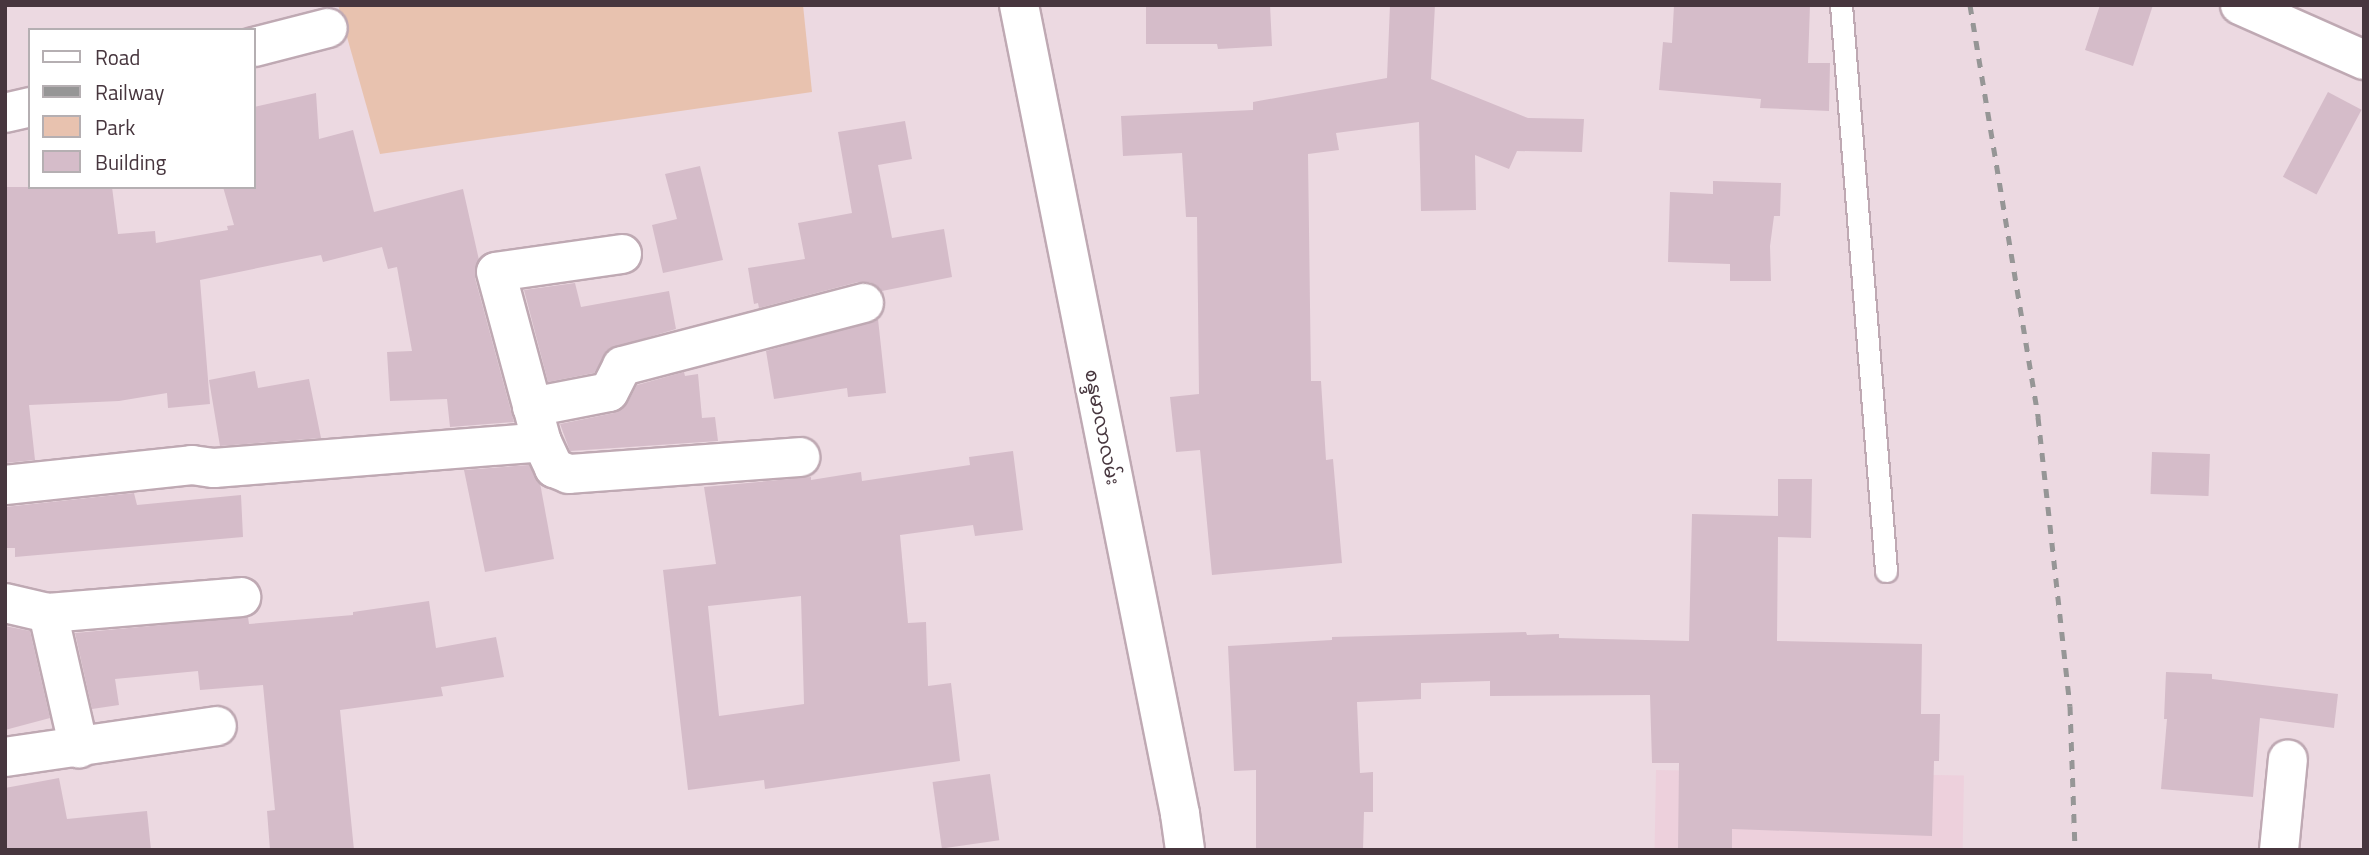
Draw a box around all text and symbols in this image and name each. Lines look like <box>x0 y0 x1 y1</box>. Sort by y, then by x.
legend <box>28 28 256 189</box>
text: Road <box>95 41 140 73</box>
text: Railway <box>95 76 164 108</box>
text: Park <box>95 111 135 143</box>
text: Building <box>95 146 166 178</box>
street label: စန္ဒမာလာလမ်း <box>1081 367 1125 487</box>

